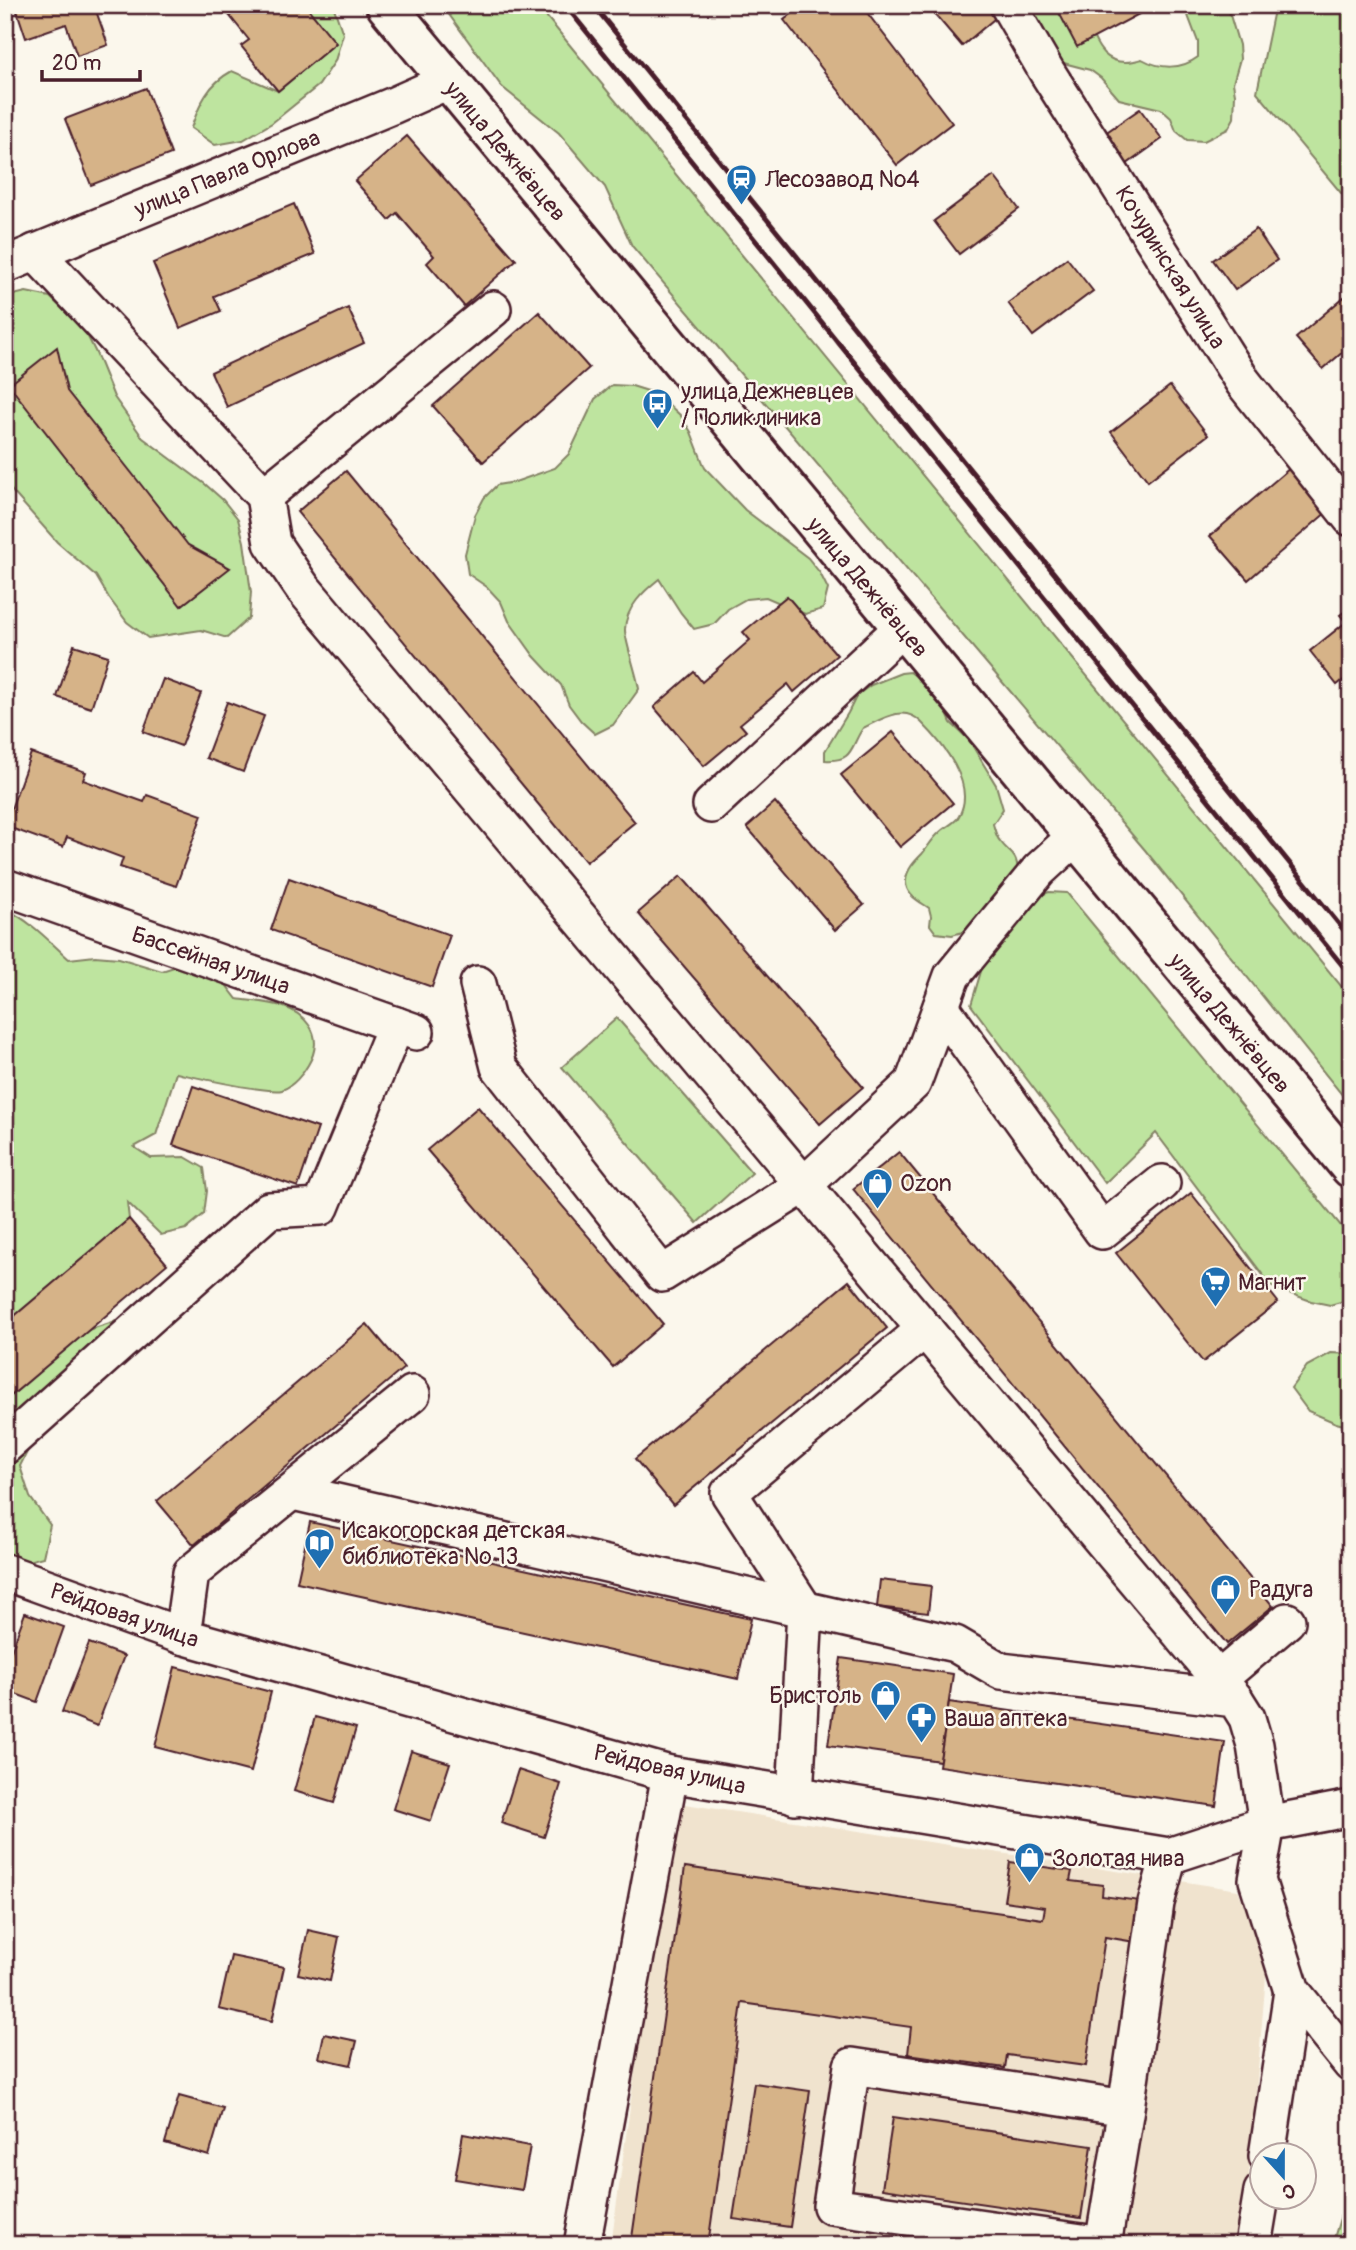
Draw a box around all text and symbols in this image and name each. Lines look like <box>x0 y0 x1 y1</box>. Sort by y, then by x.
scale bar <box>42 38 140 82</box>
text: 20 m <box>52 50 101 77</box>
street label: улица Дежнёвцев <box>438 74 573 227</box>
street label: улица Павла Орлова <box>129 123 324 224</box>
station icon: Лесозавод №4 <box>725 162 759 206</box>
place label: Лесозавод №4 <box>764 165 920 194</box>
street label: Кочуринская улица <box>1109 180 1232 354</box>
place label: улица Дежневцев / Поликлиника <box>680 377 854 432</box>
bus stop icon: улица Дежневцев / Поликлиника <box>641 387 675 431</box>
street label: улица Дежнёвцев <box>800 510 935 663</box>
street label: Бассейная улица <box>128 920 294 1001</box>
street label: улица Дежнёвцев <box>1162 946 1297 1099</box>
shop icon: Ozon <box>860 1166 894 1210</box>
place label: Ozon <box>900 1169 952 1198</box>
supermarket icon: Магнит <box>1198 1265 1232 1309</box>
place label: Магнит <box>1238 1268 1307 1297</box>
place label: Исакогорская детская библиотека № 13 <box>342 1516 565 1571</box>
library icon: Исакогорская детская библиотека № 13 <box>302 1526 336 1570</box>
shop icon: Радуга <box>1209 1572 1243 1616</box>
place label: Радуга <box>1249 1575 1313 1604</box>
street label: Рейдовая улица <box>47 1577 203 1654</box>
shop icon: Бристоль <box>868 1678 902 1722</box>
place label: Бристоль <box>769 1681 862 1710</box>
pharmacy icon: Ваша аптека <box>904 1701 938 1745</box>
place label: Ваша аптека <box>944 1704 1068 1733</box>
street label: Рейдовая улица <box>591 1738 749 1801</box>
shop icon: Золотая нива <box>1012 1841 1046 1885</box>
place label: Золотая нива <box>1052 1844 1184 1873</box>
north arrow <box>1248 2142 1318 2212</box>
text: С <box>1279 2178 1299 2204</box>

